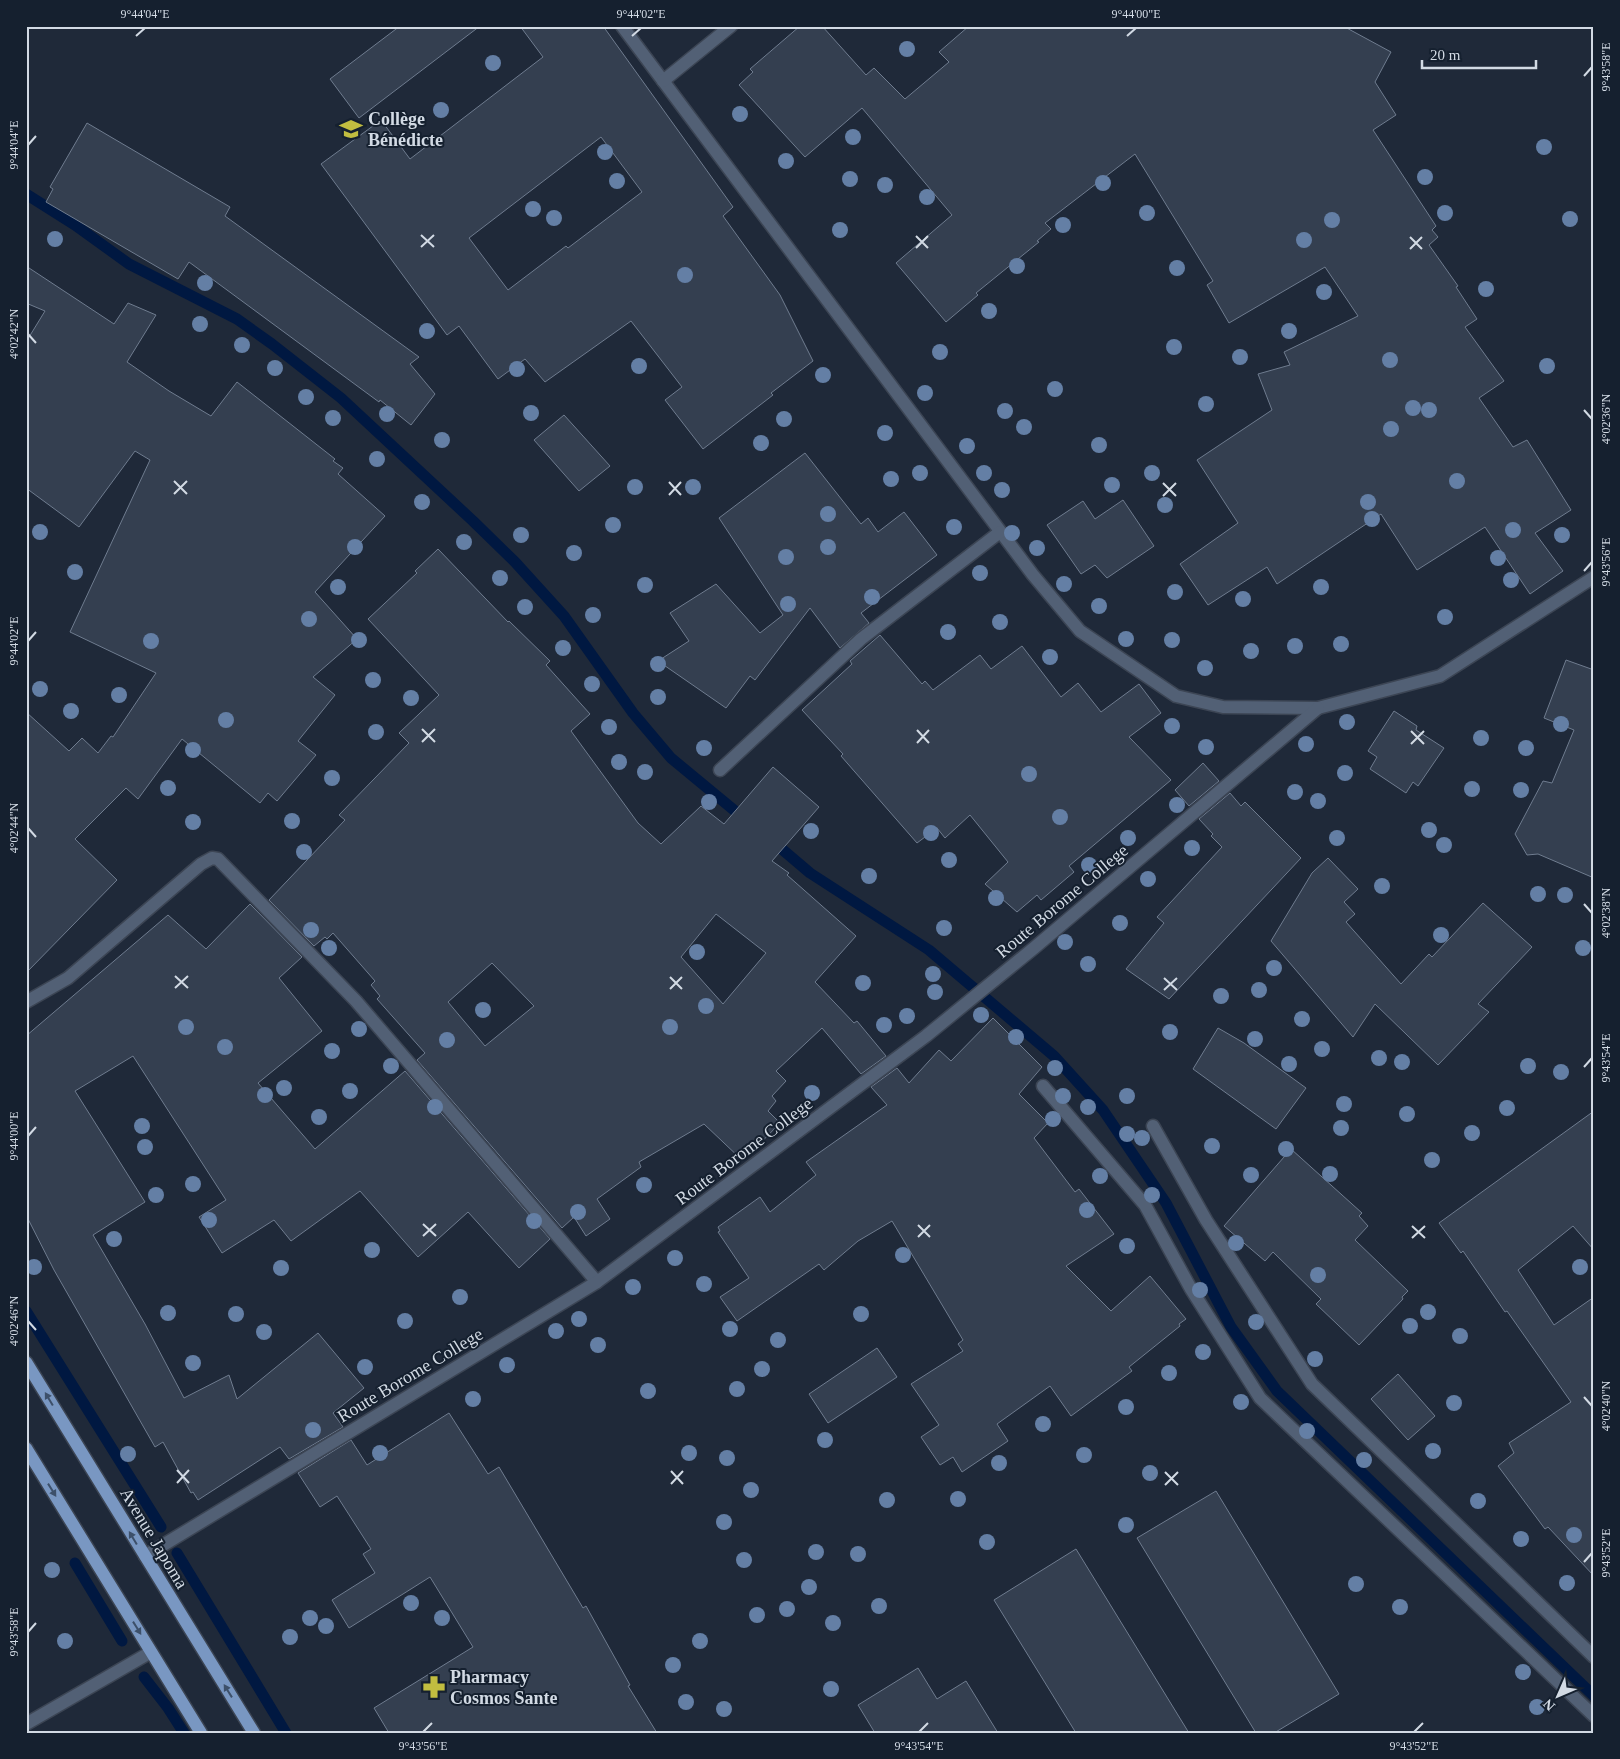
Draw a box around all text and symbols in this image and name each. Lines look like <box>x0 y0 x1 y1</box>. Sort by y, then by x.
text: 9°44'04"E <box>120 7 170 21</box>
text: 9°44'02"E <box>616 7 666 21</box>
text: 9°44'00"E <box>1111 7 1161 21</box>
scale bar <box>1422 38 1536 70</box>
text: 9°43'58"E <box>1599 42 1613 92</box>
text: 20 m <box>1430 47 1461 63</box>
place label: Collège Bénédicte <box>368 109 443 150</box>
school or university icon: Collège Bénédicte <box>338 116 364 142</box>
text: 9°44'04"E <box>7 120 21 170</box>
text: 4°02'42"N <box>7 308 21 359</box>
text: 4°02'36"N <box>1599 393 1613 444</box>
text: 9°43'56"E <box>1599 537 1613 587</box>
text: 9°44'02"E <box>7 616 21 666</box>
text: 4°02'44"N <box>7 802 21 853</box>
street label: Route Borome College <box>992 840 1132 962</box>
text: 4°02'38"N <box>1599 887 1613 938</box>
text: 9°43'54"E <box>1599 1033 1613 1083</box>
street label: Route Borome College <box>672 1093 816 1209</box>
text: 9°44'00"E <box>7 1111 21 1161</box>
text: 4°02'46"N <box>7 1295 21 1346</box>
street label: Route Borome College <box>334 1324 486 1426</box>
text: 4°02'40"N <box>1599 1380 1613 1431</box>
one-way arrow <box>44 1393 54 1406</box>
one-way arrow <box>47 1483 56 1496</box>
street label: Avenue Japoma <box>116 1484 192 1592</box>
text: 9°43'52"E <box>1599 1528 1613 1578</box>
one-way arrow <box>129 1532 138 1545</box>
text: 9°43'58"E <box>7 1607 21 1657</box>
one-way arrow <box>132 1622 141 1635</box>
place label: Pharmacy Cosmos Sante <box>450 1667 558 1708</box>
north arrow <box>1532 1672 1582 1722</box>
pharmacy icon: Pharmacy Cosmos Sante <box>421 1674 447 1700</box>
one-way arrow <box>223 1685 233 1698</box>
text: N <box>1540 1696 1558 1714</box>
text: 9°43'56"E <box>398 1739 448 1753</box>
text: 9°43'54"E <box>894 1739 944 1753</box>
text: 9°43'52"E <box>1389 1739 1439 1753</box>

